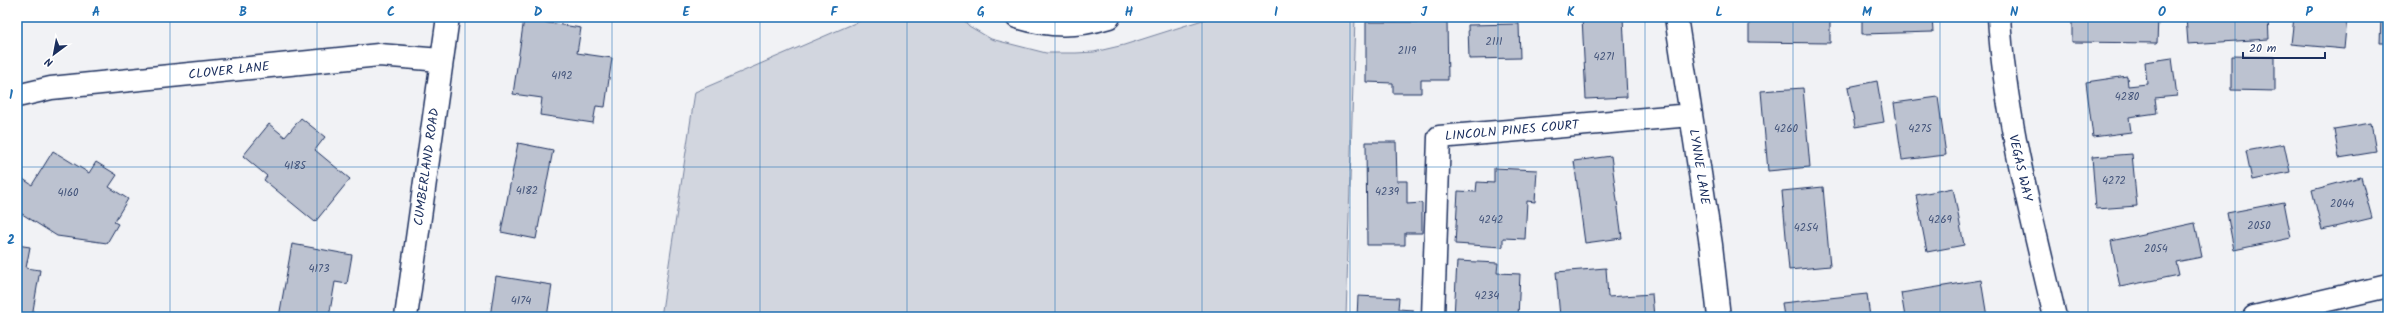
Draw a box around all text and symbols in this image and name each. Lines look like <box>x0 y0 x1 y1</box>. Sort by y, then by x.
text: A <box>92 2 100 23</box>
text: B <box>239 2 247 23</box>
text: C <box>387 2 395 23</box>
text: D <box>534 2 543 23</box>
text: E <box>682 2 690 23</box>
text: F <box>830 2 838 23</box>
text: G <box>977 2 985 23</box>
text: H <box>1125 2 1134 23</box>
text: I <box>1274 2 1278 23</box>
text: J <box>1421 2 1428 23</box>
text: K <box>1567 2 1575 23</box>
text: L <box>1715 2 1723 23</box>
text: M <box>1862 2 1872 23</box>
text: N <box>2010 2 2019 23</box>
text: O <box>2158 2 2166 23</box>
text: P <box>2305 2 2313 23</box>
house number: 2111 <box>1486 33 1502 51</box>
north arrow <box>34 34 74 74</box>
scale bar <box>2243 34 2325 60</box>
text: 20 m <box>2249 39 2277 58</box>
house number: 2119 <box>1398 42 1417 60</box>
house number: 4271 <box>1594 48 1614 66</box>
text: N <box>41 52 57 71</box>
street label: CLOVER LANE <box>187 56 271 86</box>
house number: 4192 <box>551 67 573 85</box>
text: 1 <box>9 85 13 106</box>
house number: 4280 <box>2115 88 2140 106</box>
street label: CUMBERLAND ROAD <box>408 107 446 227</box>
street label: LINCOLN PINES COURT <box>1444 115 1581 147</box>
house number: 4260 <box>1774 120 1799 138</box>
house number: 4275 <box>1908 120 1933 138</box>
street label: LYNNE LANE <box>1683 128 1715 207</box>
street label: VEGAS WAY <box>2002 132 2038 204</box>
house number: 4185 <box>284 157 307 175</box>
house number: 4272 <box>2102 172 2126 190</box>
house number: 4182 <box>516 182 538 200</box>
house number: 4239 <box>1375 183 1400 201</box>
house number: 4160 <box>57 184 79 202</box>
house number: 2044 <box>2330 195 2354 213</box>
house number: 4242 <box>1479 211 1503 229</box>
house number: 4269 <box>1928 211 1953 229</box>
house number: 2050 <box>2247 217 2271 235</box>
house number: 4254 <box>1794 219 1818 237</box>
text: 2 <box>7 230 15 251</box>
house number: 2054 <box>2144 240 2168 258</box>
house number: 4173 <box>309 260 329 278</box>
house number: 4234 <box>1475 287 1499 305</box>
house number: 4174 <box>511 292 531 310</box>

